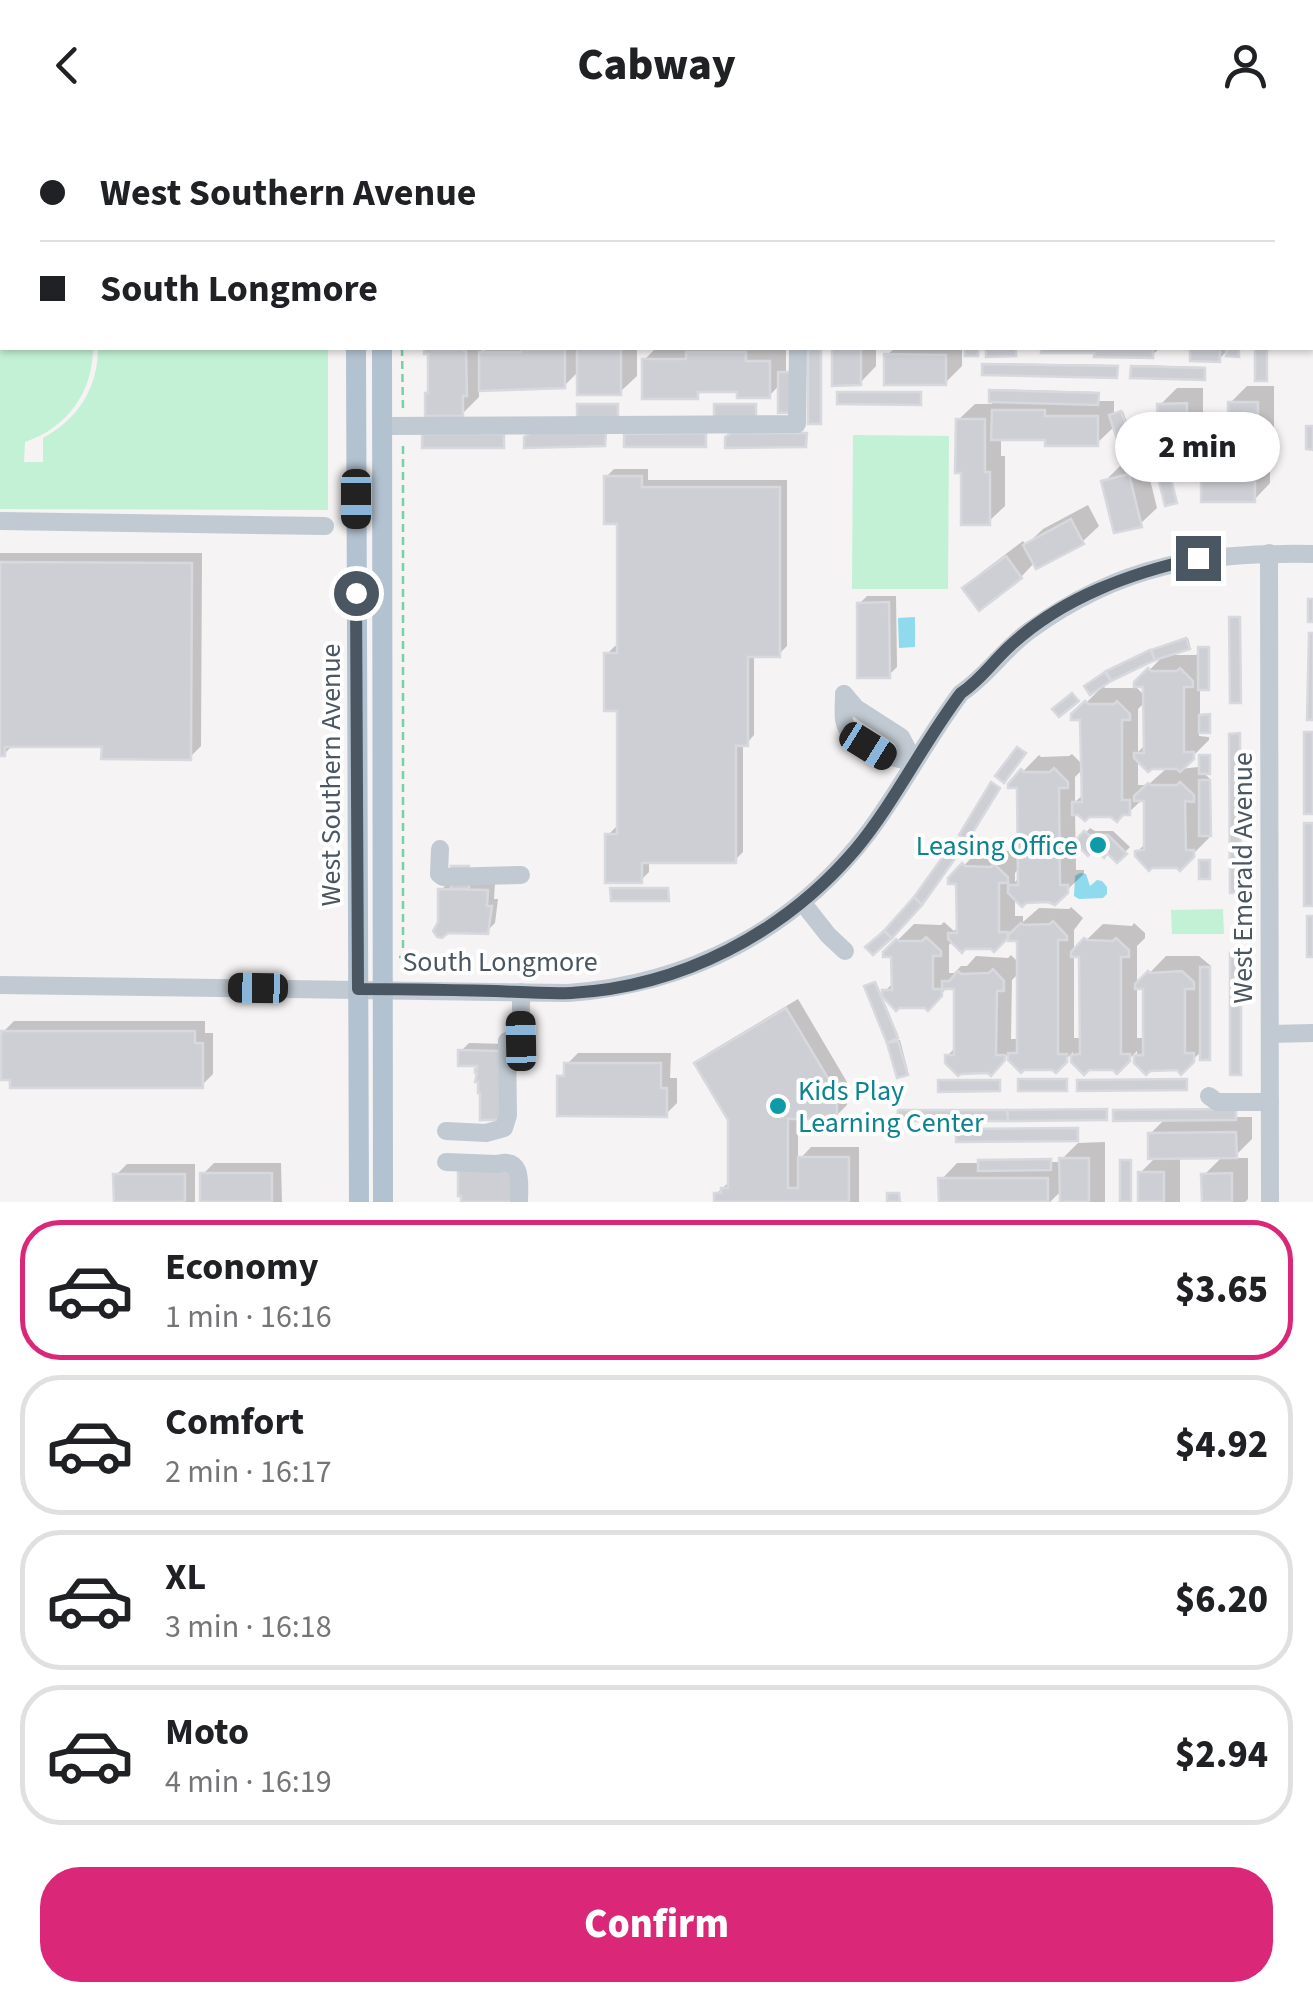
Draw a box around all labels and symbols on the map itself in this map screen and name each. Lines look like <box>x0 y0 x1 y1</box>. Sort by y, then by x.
callout: 2 min <box>1116 413 1280 483</box>
car <box>341 469 371 529</box>
route end <box>1176 536 1221 581</box>
route start <box>334 571 379 616</box>
street label: West Southern Avenue <box>311 643 351 907</box>
car <box>835 717 901 775</box>
street label: West Emerald Avenue <box>1223 752 1263 1004</box>
place label: Leasing Office <box>916 826 1078 866</box>
marker: Leasing Office <box>1087 834 1109 856</box>
street label: South Longmore <box>402 942 598 982</box>
car <box>228 972 288 1004</box>
car <box>505 1011 537 1071</box>
place label: Kids Play Learning Center <box>798 1071 984 1143</box>
marker: Kids Play Learning Center <box>767 1095 789 1117</box>

